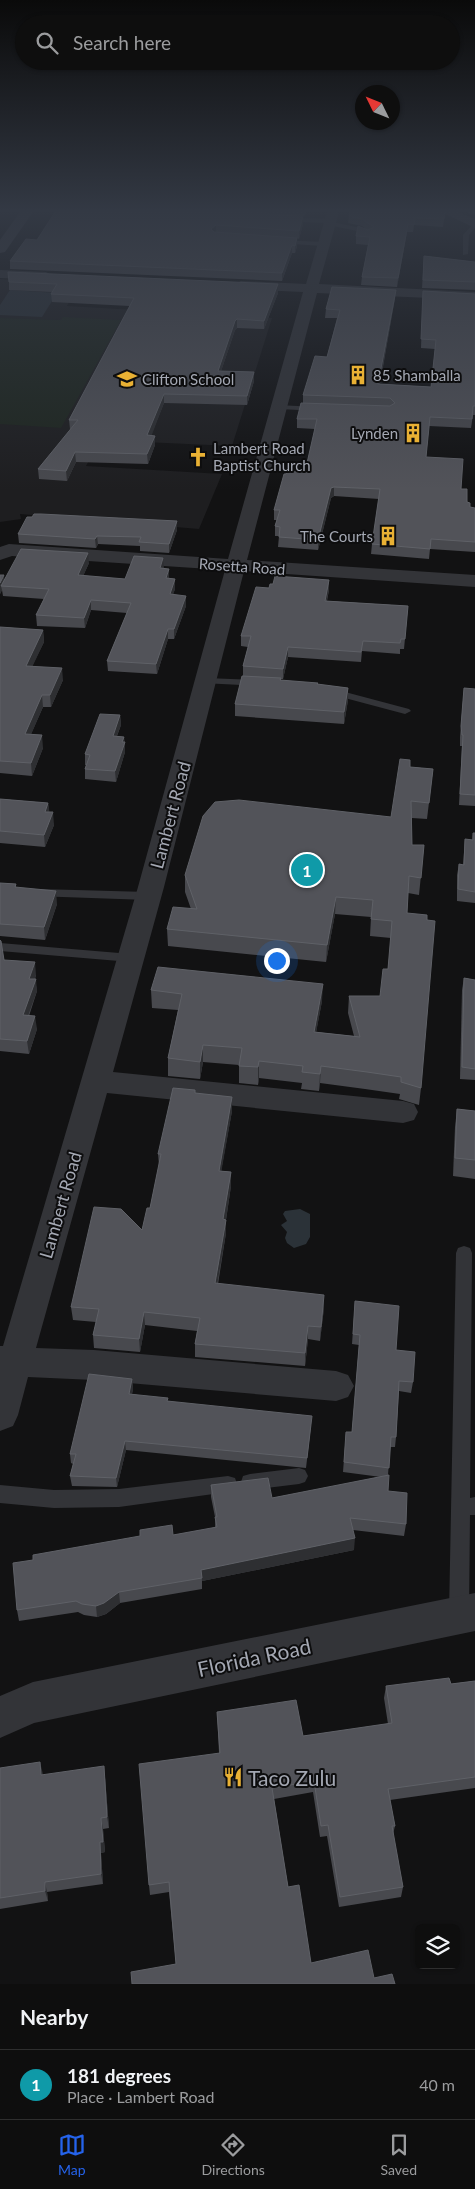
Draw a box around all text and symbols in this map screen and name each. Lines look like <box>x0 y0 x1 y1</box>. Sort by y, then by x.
search box <box>15 15 460 70</box>
icon: search <box>33 29 61 57</box>
text: Search here <box>73 31 171 54</box>
north arrow <box>355 85 400 130</box>
building icon: 85 Shamballa <box>347 364 369 386</box>
place label: 85 Shamballa <box>373 366 461 384</box>
school or university icon: Clifton School <box>116 368 138 390</box>
place label: Clifton School <box>142 370 234 388</box>
building icon: Lynden <box>402 422 424 444</box>
place label: Lynden <box>351 424 398 442</box>
place label: Lambert Road Baptist Church <box>213 439 311 474</box>
church icon: Lambert Road Baptist Church <box>187 446 209 468</box>
building icon: The Courts <box>377 525 399 547</box>
place label: The Courts <box>300 527 373 545</box>
street label: Rosetta Road <box>198 554 286 578</box>
street label: Lambert Road <box>145 759 195 871</box>
pin: 1 <box>291 851 323 889</box>
your location <box>264 948 290 974</box>
street label: Lambert Road <box>34 1149 86 1261</box>
street label: Florida Road <box>195 1633 313 1681</box>
place label: Taco Zulu <box>248 1765 336 1790</box>
restaurant icon: Taco Zulu <box>222 1766 244 1788</box>
map controls <box>415 1924 460 1969</box>
button: layers <box>415 1924 460 1969</box>
text: Nearby <box>20 2004 88 2029</box>
text: 181 degrees <box>67 2064 171 2087</box>
text: 1 <box>31 2075 41 2094</box>
text: 40 m <box>419 2075 455 2094</box>
text: Place · Lambert Road <box>67 2087 214 2106</box>
tab: Map <box>58 2131 86 2178</box>
tab: Directions <box>202 2131 265 2178</box>
tab: Saved <box>381 2131 417 2178</box>

